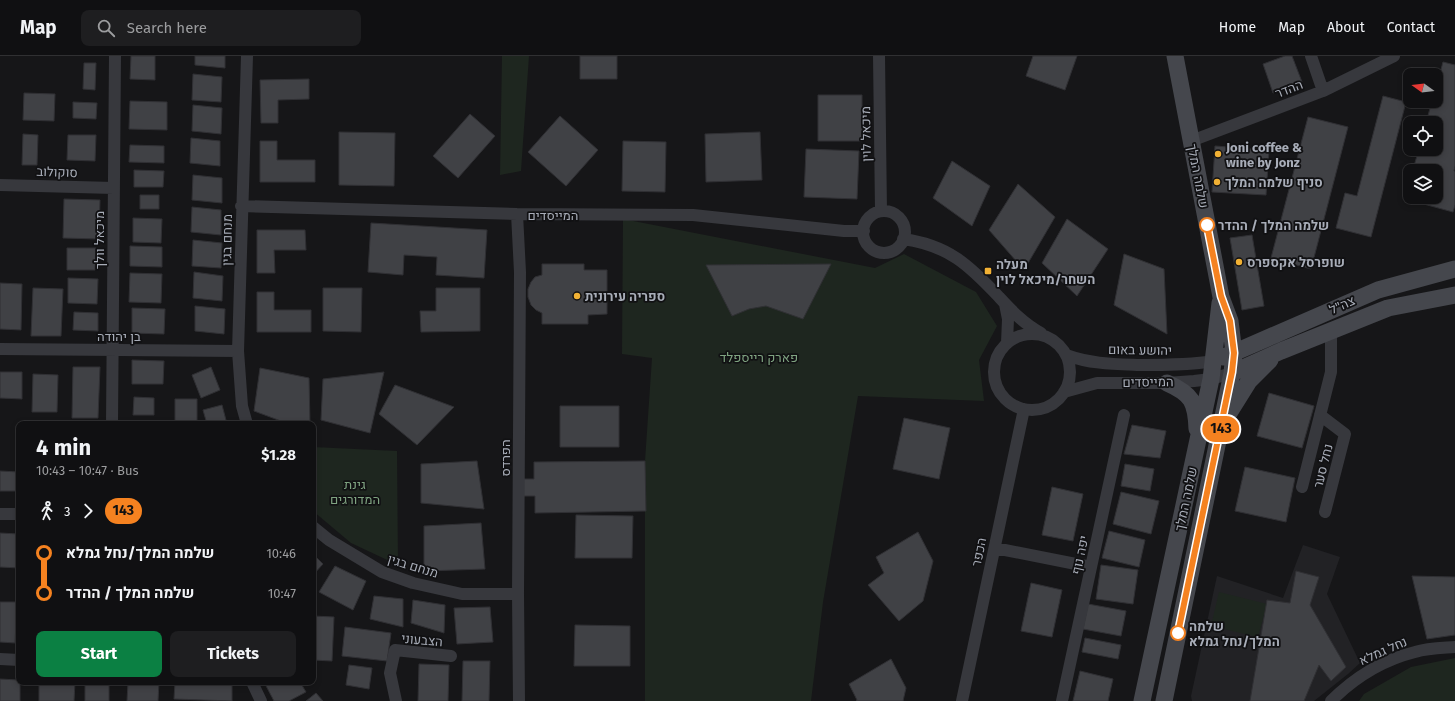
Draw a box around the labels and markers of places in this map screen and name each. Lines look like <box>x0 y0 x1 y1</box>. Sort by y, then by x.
place label: Joni coffee & wine by Jonz <box>1225 140 1302 170</box>
marker: Joni coffee & wine by Jonz <box>1213 149 1223 159</box>
place label: סניף שלמה המלך <box>1225 175 1323 190</box>
marker: סניף שלמה המלך <box>1212 177 1222 187</box>
marker: שלמה המלך / ההדר <box>1199 217 1215 233</box>
place label: שלמה המלך / ההדר <box>1218 218 1329 233</box>
place label: שופרסל אקספרס <box>1247 255 1345 270</box>
place label: מעלה השחר/מיכאל לוין <box>996 257 1095 287</box>
marker: שופרסל אקספרס <box>1234 257 1244 267</box>
marker: מעלה השחר/מיכאל לוין <box>983 266 993 276</box>
place label: ספריה עירונית <box>585 289 665 304</box>
marker: ספריה עירונית <box>572 291 582 301</box>
place label: שלמה המלך/נחל גמלא <box>1189 619 1280 649</box>
marker: שלמה המלך/נחל גמלא <box>1170 625 1186 641</box>

